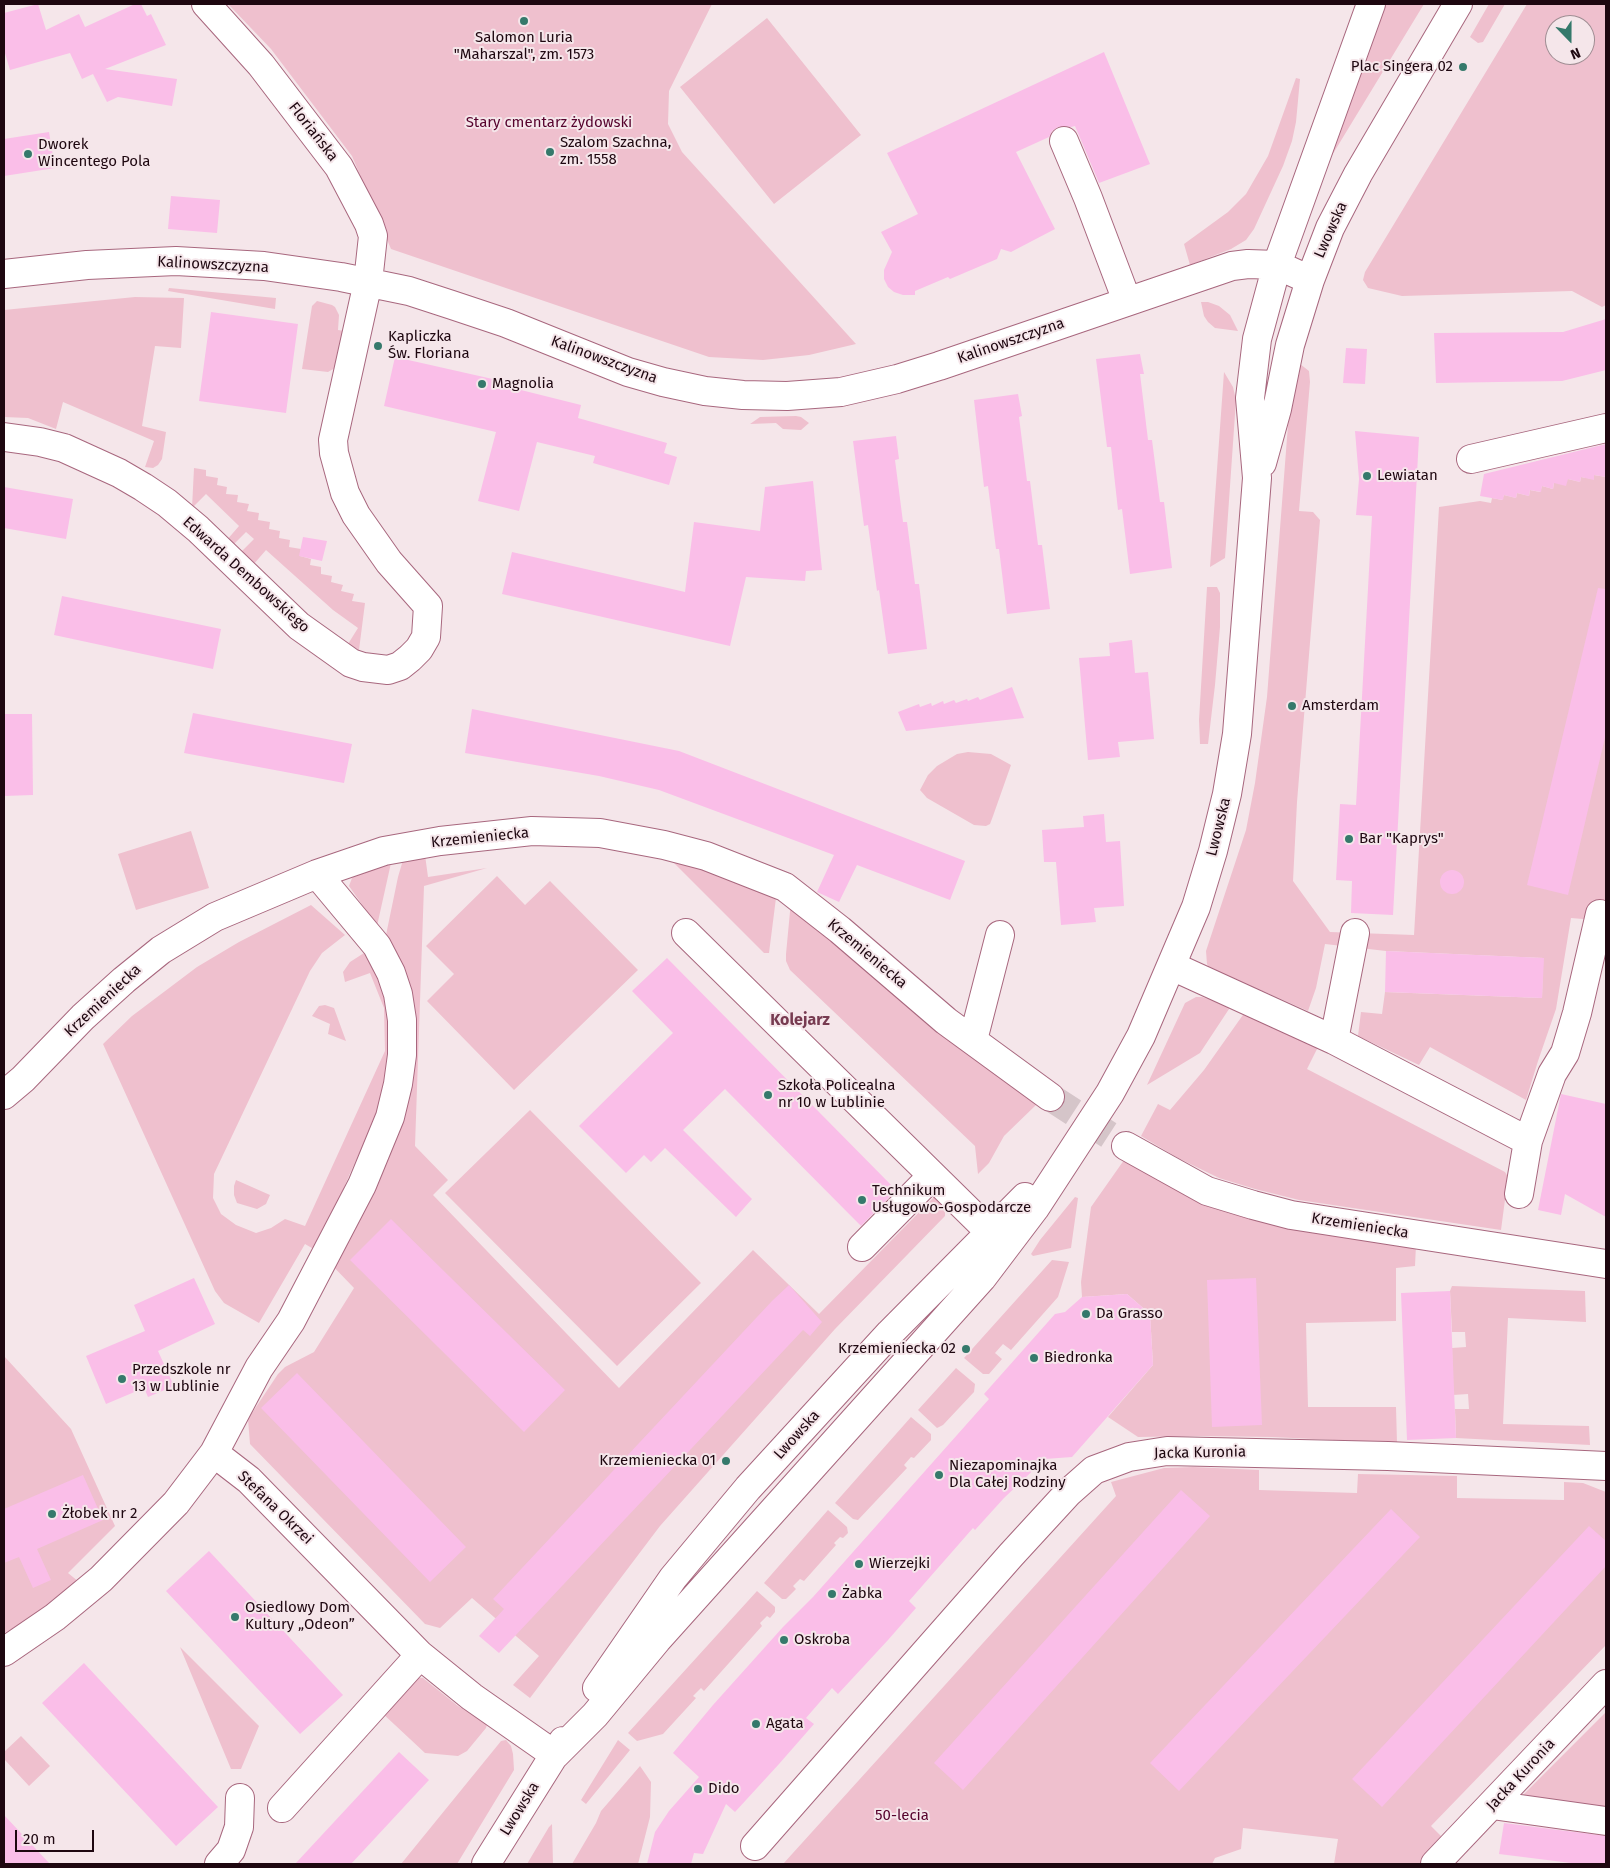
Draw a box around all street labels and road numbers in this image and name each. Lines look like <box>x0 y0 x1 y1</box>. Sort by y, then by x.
street label: Floriańska <box>284 99 342 165</box>
street label: Lwowska <box>1311 199 1351 261</box>
street label: Kalinowszczyzna <box>157 253 269 277</box>
street label: Kalinowszczyzna <box>955 314 1067 368</box>
street label: Kalinowszczyzna <box>548 332 660 388</box>
street label: Edwarda Dembowskiego <box>179 513 313 637</box>
street label: Lwowska <box>1203 796 1235 858</box>
street label: Krzemieniecka <box>430 824 530 852</box>
street label: Krzemieniecka <box>824 915 910 993</box>
street label: Krzemieniecka <box>61 961 145 1041</box>
street label: Krzemieniecka <box>1310 1209 1410 1243</box>
street label: Lwowska <box>770 1407 824 1463</box>
street label: Jacka Kuronia <box>1154 1443 1246 1463</box>
street label: Stefana Okrzei <box>234 1468 316 1548</box>
street label: Jacka Kuronia <box>1483 1735 1559 1815</box>
street label: Lwowska <box>497 1779 543 1839</box>

